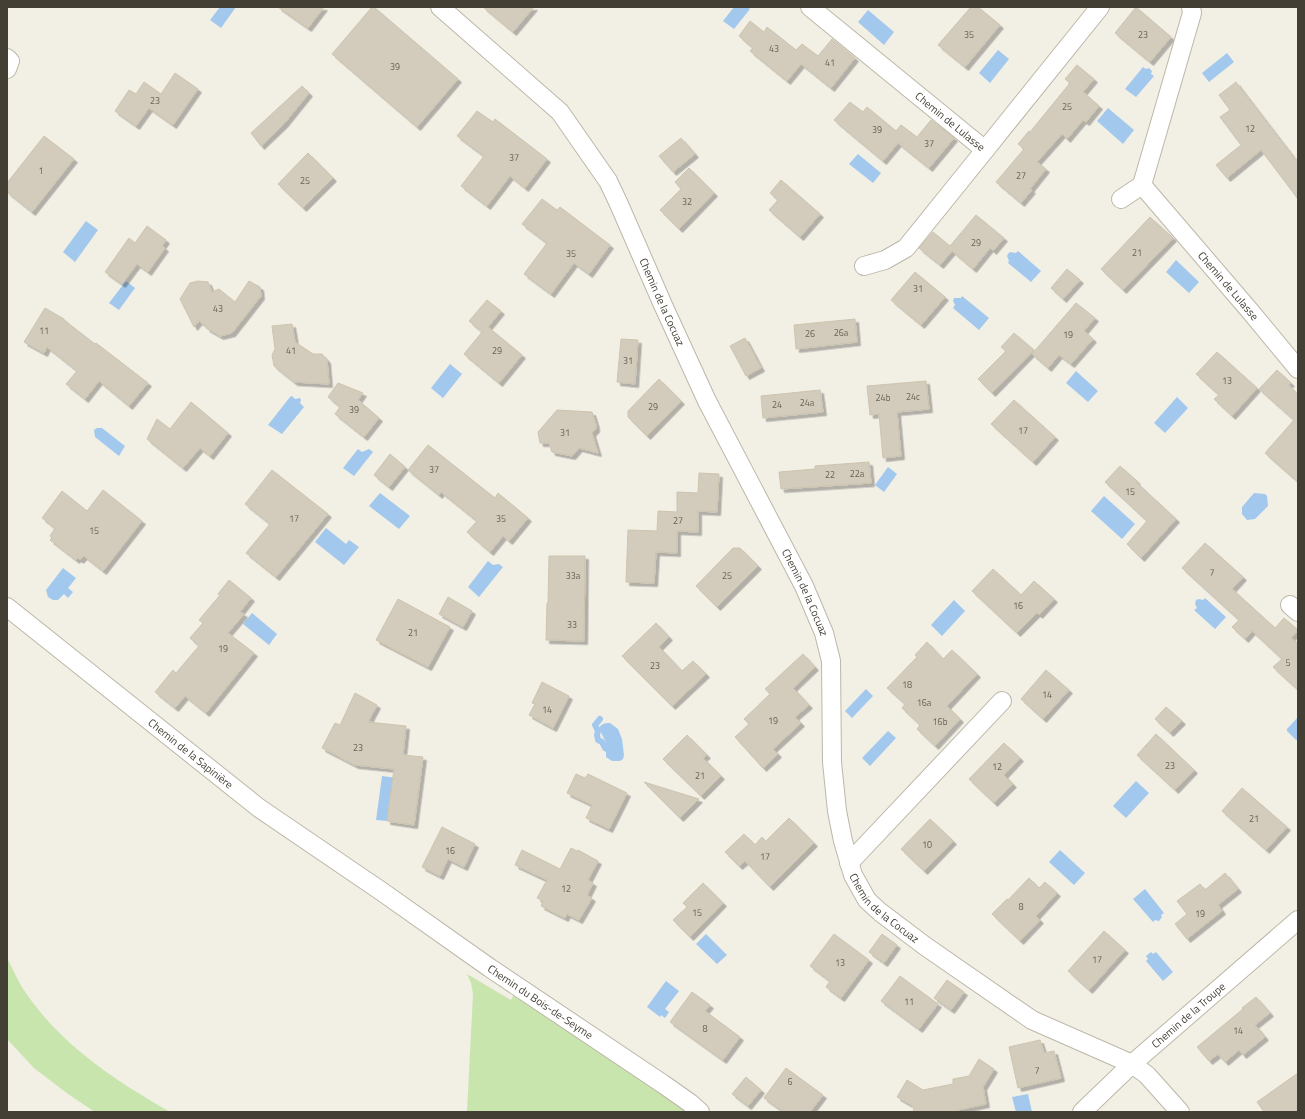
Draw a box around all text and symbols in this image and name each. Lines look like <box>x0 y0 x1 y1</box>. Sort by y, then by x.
house number: 35 <box>964 28 974 41</box>
house number: 23 <box>1138 28 1148 41</box>
house number: 43 <box>769 42 779 55</box>
house number: 41 <box>825 56 835 69</box>
house number: 39 <box>390 60 400 73</box>
street label: Chemin de Lulasse <box>912 88 989 155</box>
house number: 23 <box>150 94 160 107</box>
house number: 25 <box>1062 100 1072 113</box>
house number: 12 <box>1245 122 1255 135</box>
house number: 39 <box>872 123 882 136</box>
house number: 37 <box>924 137 934 150</box>
house number: 37 <box>509 151 519 164</box>
house number: 1 <box>38 164 44 177</box>
house number: 27 <box>1016 169 1026 182</box>
house number: 25 <box>300 174 310 187</box>
house number: 32 <box>682 195 692 208</box>
house number: 29 <box>971 236 981 249</box>
house number: 21 <box>1132 246 1142 259</box>
house number: 35 <box>566 247 576 260</box>
street label: Chemin de Lulasse <box>1194 248 1263 324</box>
street label: Chemin de la Cocuaz <box>635 256 689 348</box>
house number: 31 <box>913 282 923 295</box>
house number: 43 <box>213 302 223 315</box>
house number: 11 <box>39 324 49 337</box>
house number: 26a <box>834 326 849 339</box>
house number: 26 <box>805 327 815 340</box>
house number: 19 <box>1063 328 1073 341</box>
house number: 41 <box>286 344 296 357</box>
house number: 29 <box>492 344 502 357</box>
house number: 31 <box>623 354 633 367</box>
house number: 13 <box>1222 374 1232 387</box>
house number: 24c <box>906 390 920 403</box>
house number: 24b <box>876 391 891 404</box>
house number: 24a <box>800 396 815 409</box>
house number: 24 <box>772 398 782 411</box>
house number: 29 <box>648 400 658 413</box>
house number: 39 <box>349 403 359 416</box>
house number: 17 <box>1018 424 1028 437</box>
house number: 31 <box>560 426 570 439</box>
house number: 37 <box>429 463 439 476</box>
house number: 22a <box>850 467 865 480</box>
house number: 22 <box>825 468 835 481</box>
house number: 15 <box>1125 485 1135 498</box>
house number: 17 <box>289 512 299 525</box>
house number: 35 <box>496 512 506 525</box>
house number: 27 <box>673 514 683 527</box>
house number: 15 <box>89 524 99 537</box>
street label: Chemin de la Cocuaz <box>778 546 832 637</box>
house number: 7 <box>1209 566 1215 579</box>
house number: 33a <box>566 569 581 582</box>
house number: 25 <box>722 569 732 582</box>
house number: 16 <box>1013 599 1023 612</box>
house number: 33 <box>567 618 577 631</box>
house number: 21 <box>408 626 418 639</box>
house number: 19 <box>218 642 228 655</box>
house number: 5 <box>1285 656 1291 669</box>
house number: 23 <box>650 659 660 672</box>
house number: 18 <box>902 678 912 691</box>
house number: 14 <box>1042 688 1052 701</box>
house number: 16a <box>917 696 932 709</box>
house number: 14 <box>542 703 552 716</box>
house number: 19 <box>768 714 778 727</box>
street label: Chemin de la Sapinière <box>145 715 237 793</box>
house number: 16b <box>933 715 948 728</box>
house number: 23 <box>353 741 363 754</box>
house number: 23 <box>1165 759 1175 772</box>
house number: 12 <box>992 760 1002 773</box>
house number: 21 <box>695 769 705 782</box>
house number: 21 <box>1249 812 1259 825</box>
house number: 10 <box>922 838 932 851</box>
house number: 16 <box>445 844 455 857</box>
house number: 17 <box>760 850 770 863</box>
street label: Chemin de la Cocuaz <box>845 870 922 947</box>
house number: 12 <box>561 882 571 895</box>
house number: 8 <box>1018 900 1024 913</box>
house number: 15 <box>692 906 702 919</box>
house number: 19 <box>1195 907 1205 920</box>
house number: 17 <box>1092 953 1102 966</box>
house number: 13 <box>835 956 845 969</box>
street label: Chemin du Bois-de-Seyme <box>484 961 597 1043</box>
street label: Chemin de la Troupe <box>1148 978 1229 1052</box>
house number: 11 <box>904 995 914 1008</box>
house number: 8 <box>702 1022 708 1035</box>
house number: 14 <box>1233 1024 1243 1037</box>
house number: 7 <box>1034 1064 1040 1077</box>
house number: 6 <box>787 1075 793 1088</box>

